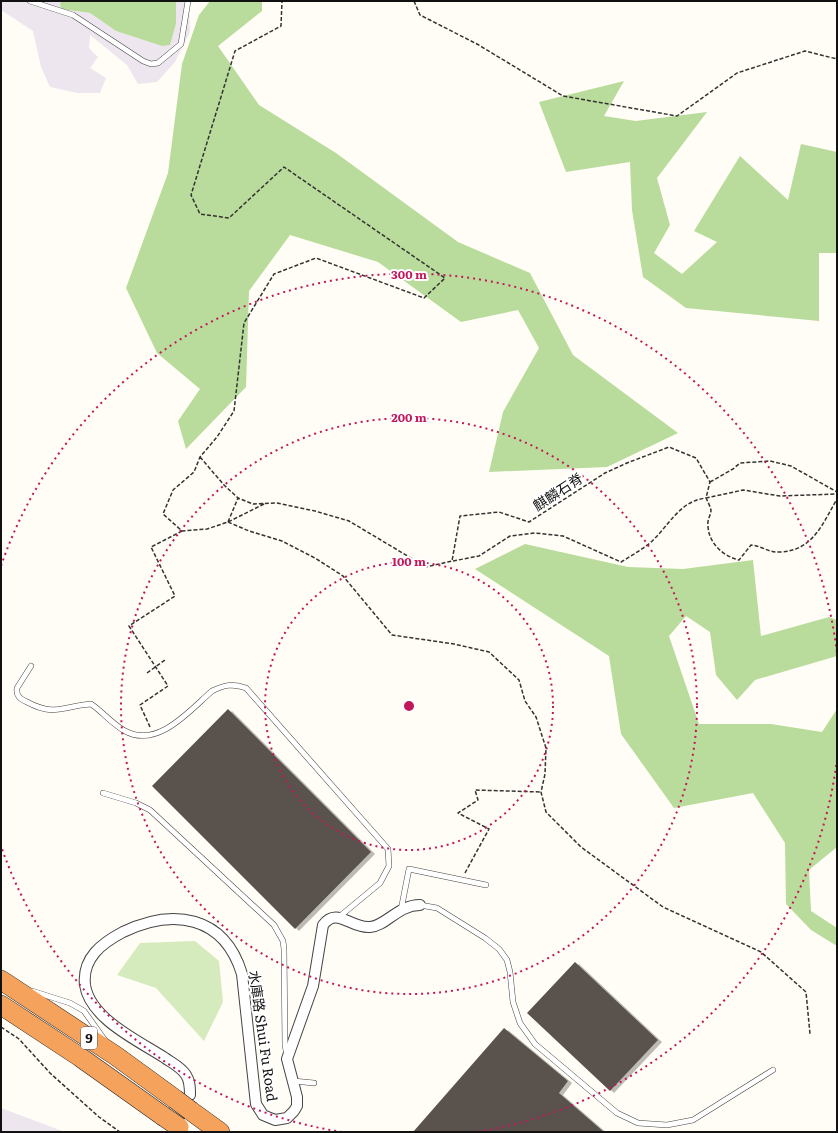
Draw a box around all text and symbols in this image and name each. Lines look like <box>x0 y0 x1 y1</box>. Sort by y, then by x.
text: 300 m <box>391 265 427 283</box>
text: 200 m <box>391 408 427 426</box>
street label: 麒麟石脊 <box>529 468 586 515</box>
text: 100 m <box>392 552 426 570</box>
centre of rings <box>402 699 416 713</box>
street label: 水庫路 Shui Fu Road <box>245 969 283 1103</box>
road number: 9 <box>81 1027 97 1049</box>

